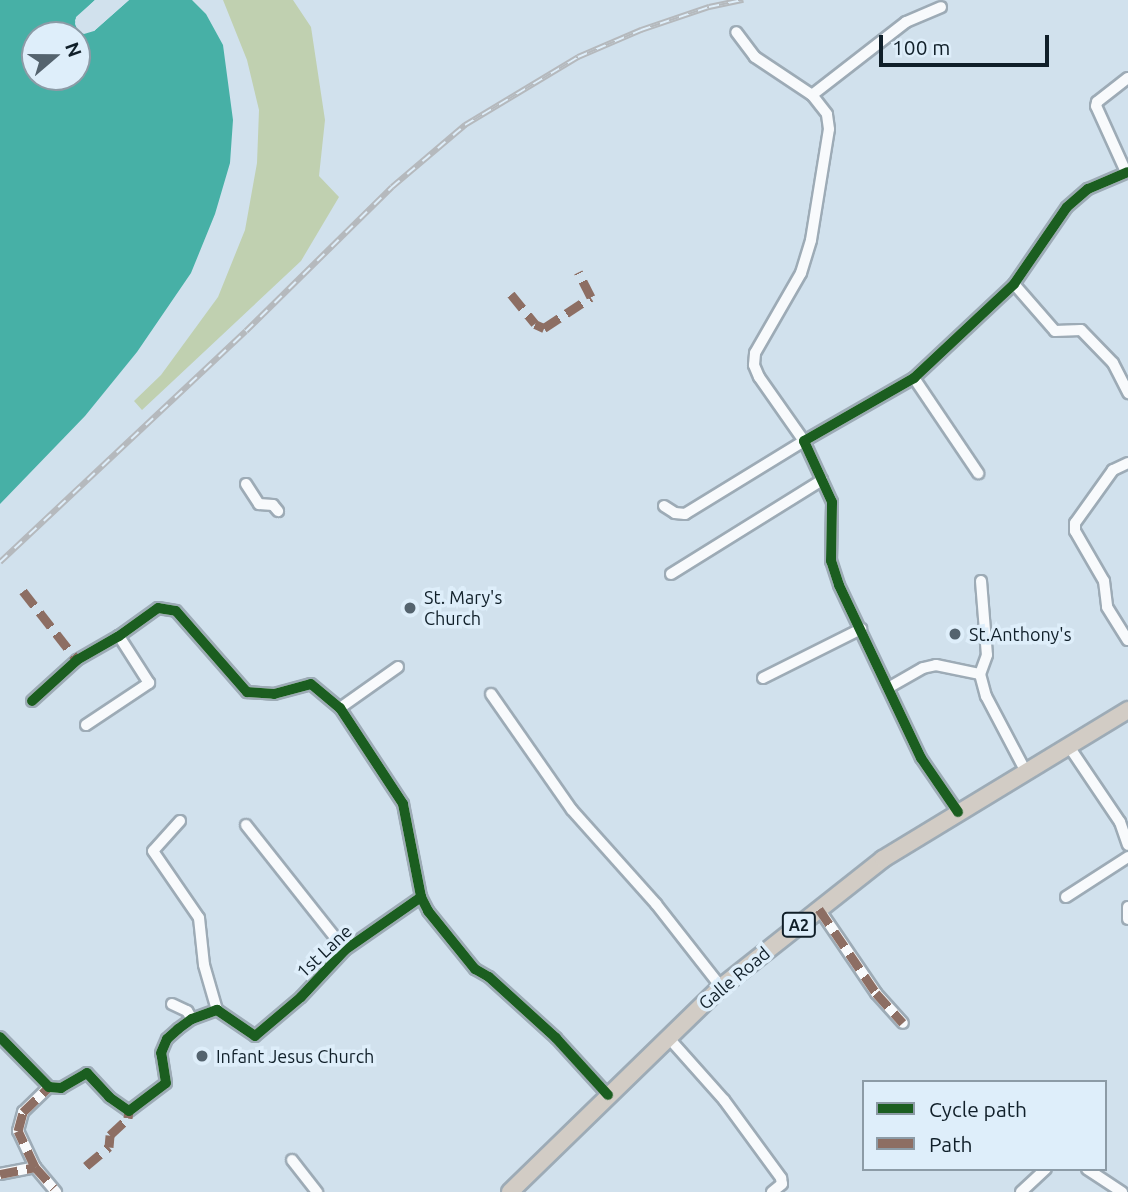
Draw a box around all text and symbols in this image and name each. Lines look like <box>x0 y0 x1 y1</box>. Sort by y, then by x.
north arrow <box>21 21 91 91</box>
scale bar <box>883 21 1053 65</box>
text: 100 m <box>892 35 950 59</box>
text: N <box>61 39 87 60</box>
place label: St. Mary's Church <box>424 587 502 630</box>
marker: St. Mary's Church <box>402 600 418 616</box>
place label: St.Anthony's <box>969 623 1071 645</box>
marker: St.Anthony's <box>947 626 963 642</box>
road number: A2 <box>782 912 816 937</box>
street label: 1st Lane <box>292 920 356 982</box>
street label: Galle Road <box>694 942 774 1014</box>
place label: Infant Jesus Church <box>216 1045 374 1067</box>
marker: Infant Jesus Church <box>194 1048 210 1064</box>
legend <box>862 1080 1107 1171</box>
text: Cycle path <box>929 1097 1027 1121</box>
text: Path <box>929 1132 972 1156</box>

